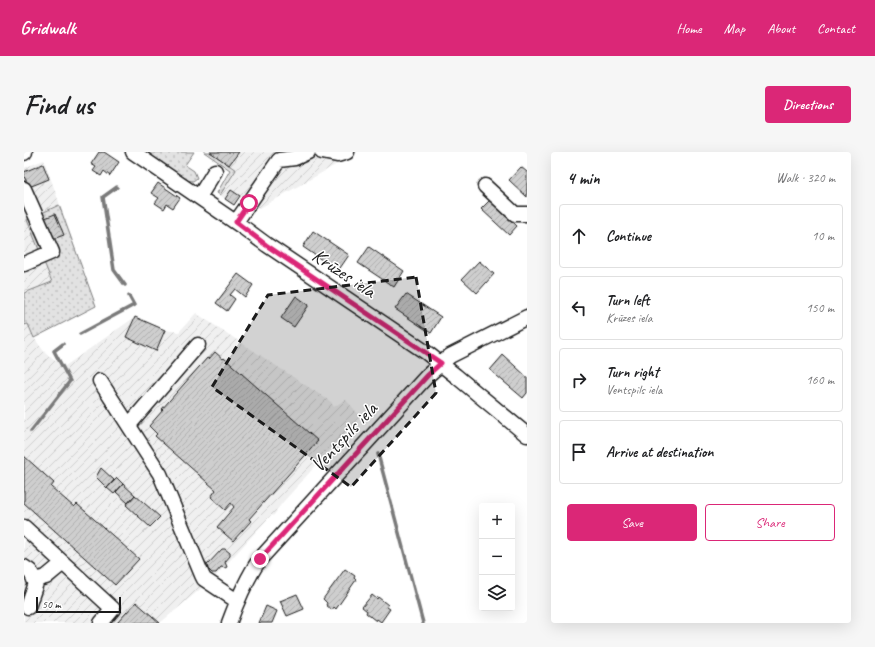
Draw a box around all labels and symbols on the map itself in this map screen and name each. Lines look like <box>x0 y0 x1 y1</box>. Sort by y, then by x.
route start <box>240 194 258 212</box>
street label: Krūzes iela <box>307 243 382 304</box>
street label: Ventspils iela <box>305 395 384 477</box>
route end <box>251 550 269 568</box>
scale bar <box>36 595 121 614</box>

